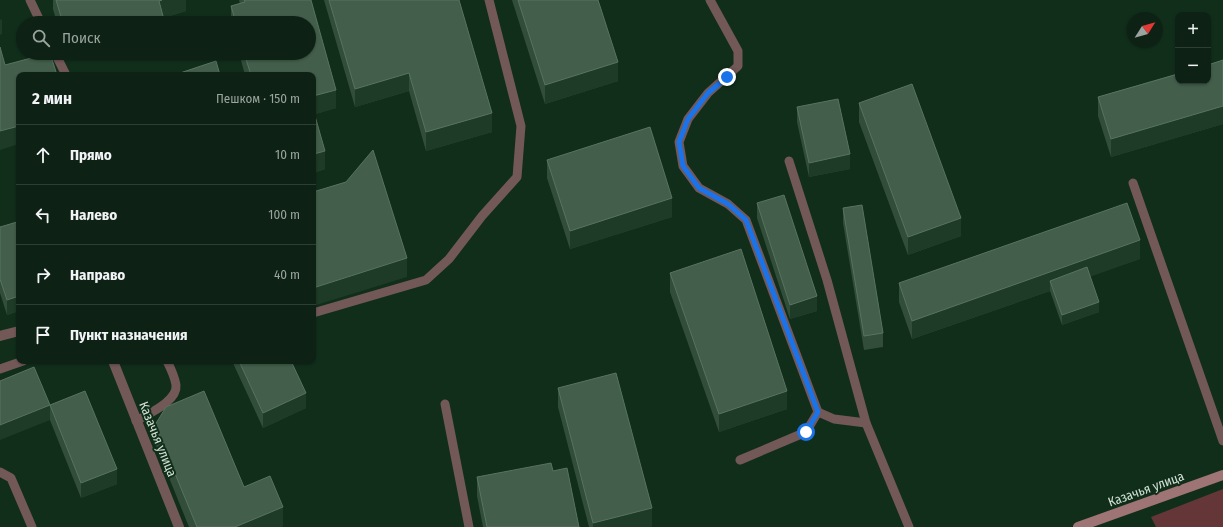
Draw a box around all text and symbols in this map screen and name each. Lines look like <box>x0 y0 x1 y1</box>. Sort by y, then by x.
north arrow <box>1127 12 1163 48</box>
map controls <box>1175 12 1211 84</box>
button: + <box>1175 12 1211 48</box>
search box <box>16 16 316 60</box>
icon: search <box>30 27 52 49</box>
text: Поиск <box>62 29 100 47</box>
button: − <box>1175 48 1211 84</box>
route end <box>718 68 736 86</box>
text: 2 мин <box>32 88 72 109</box>
text: Пешком · 150 m <box>216 91 300 106</box>
icon: ahead <box>32 144 54 166</box>
text: Прямо <box>70 146 112 164</box>
text: 10 m <box>275 147 300 162</box>
icon: left <box>32 204 54 226</box>
text: Налево <box>70 206 117 224</box>
text: 100 m <box>268 207 300 222</box>
icon: right <box>32 264 54 286</box>
text: Направо <box>70 266 125 284</box>
text: 40 m <box>274 267 300 282</box>
icon: arrive <box>32 324 54 346</box>
text: Пункт назначения <box>70 326 188 344</box>
street label: Казачья улица <box>136 399 180 479</box>
route start <box>797 423 815 441</box>
street label: Казачья улица <box>1106 468 1186 510</box>

